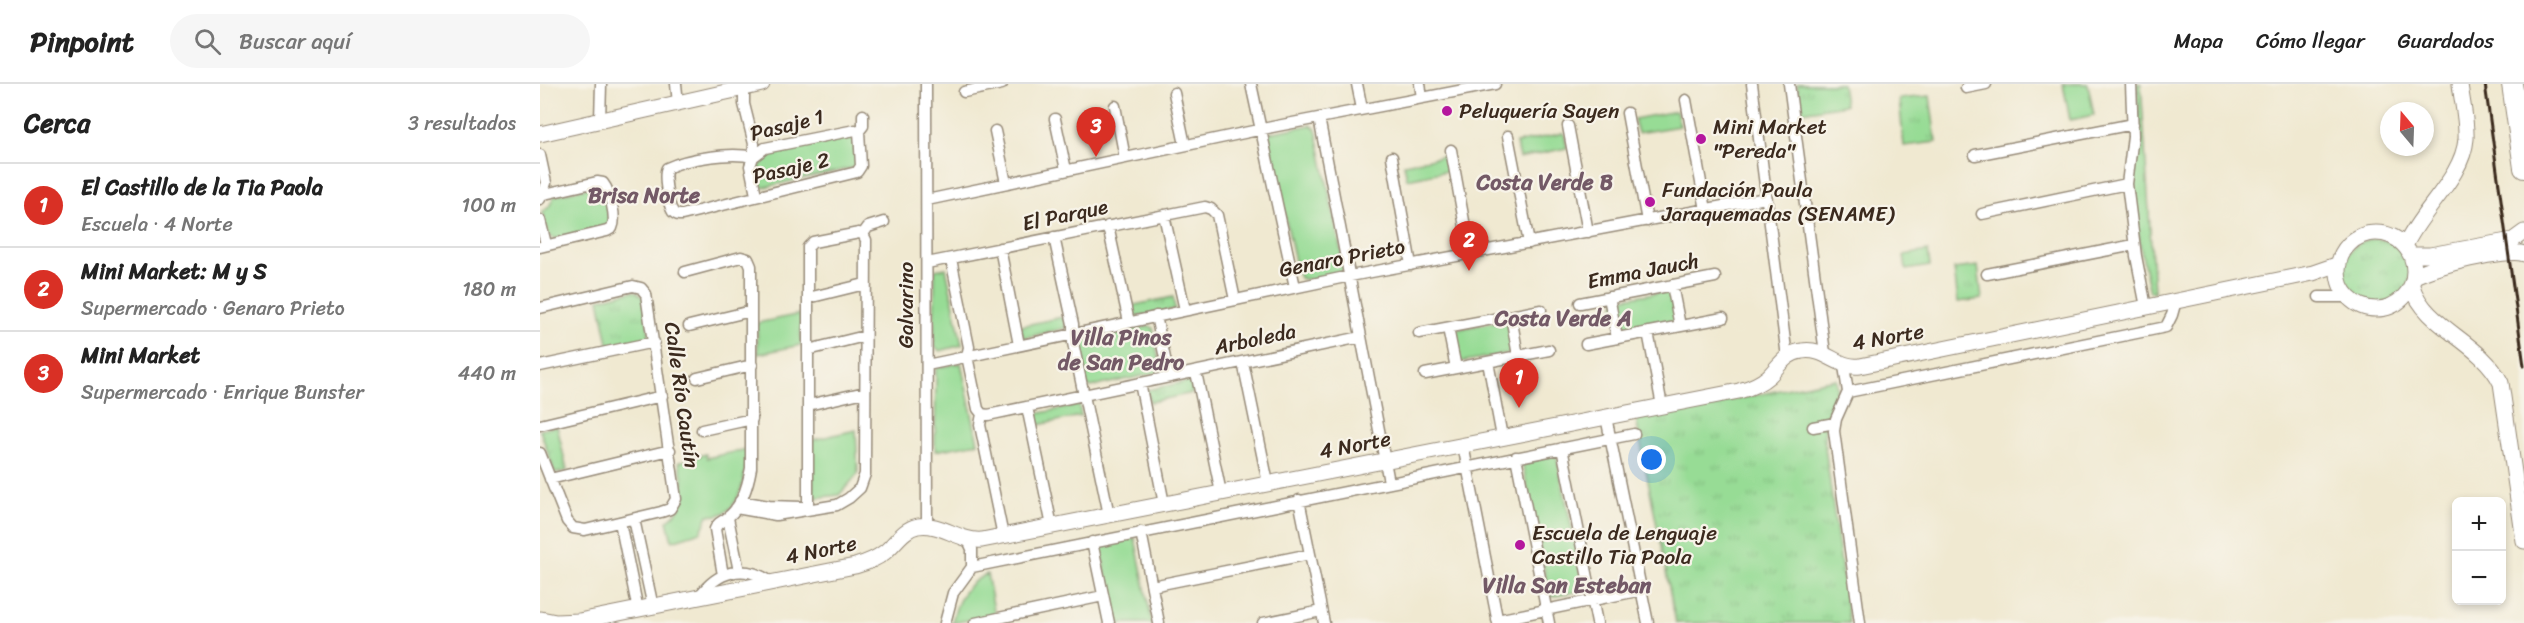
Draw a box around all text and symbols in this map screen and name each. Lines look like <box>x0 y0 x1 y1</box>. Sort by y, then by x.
search box <box>170 14 590 68</box>
text: Pinpoint <box>30 17 134 66</box>
text: Buscar aquí <box>239 22 351 61</box>
text: Mapa <box>2174 22 2223 60</box>
text: Cómo llegar <box>2256 22 2365 60</box>
text: Guardados <box>2398 22 2494 60</box>
icon: search <box>191 25 224 58</box>
place label: Peluquería Sayen <box>1459 92 1619 130</box>
street label: Pasaje 1 <box>746 98 828 152</box>
text: Cerca <box>24 100 90 146</box>
north arrow <box>2380 102 2434 156</box>
marker: Peluquería Sayen <box>1440 104 1454 118</box>
text: 3 resultados <box>408 106 516 141</box>
pin: 3 <box>1076 107 1116 157</box>
place label: Mini Market "Pereda" <box>1713 108 1827 170</box>
marker: Mini Market "Pereda" <box>1694 132 1708 146</box>
street label: Pasaje 2 <box>749 141 833 195</box>
district label: Costa Verde B <box>1476 163 1613 202</box>
text: El Castillo de la Tia Paola <box>81 168 323 207</box>
place label: Fundación Paula Jaraquemadas (SENAME) <box>1661 171 1896 233</box>
district label: Brisa Norte <box>588 176 701 215</box>
street label: El Parque <box>1019 187 1111 243</box>
text: 1 <box>39 188 48 223</box>
text: 100 m <box>462 188 516 223</box>
marker: Fundación Paula Jaraquemadas (SENAME) <box>1643 195 1657 209</box>
text: Escuela · 4 Norte <box>81 207 233 242</box>
pin: 2 <box>1450 222 1488 271</box>
street label: Genaro Prieto <box>1276 227 1408 289</box>
street label: Emma Jauch <box>1584 242 1702 300</box>
text: Mini Market: M y S <box>81 252 267 291</box>
street label: Galvarino <box>887 262 925 348</box>
text: 2 <box>38 272 49 307</box>
text: 180 m <box>462 272 516 307</box>
text: Supermercado · Genaro Prieto <box>81 291 345 326</box>
district label: Costa Verde A <box>1493 299 1632 338</box>
street label: Arboleda <box>1210 312 1300 366</box>
street label: 4 Norte <box>1849 312 1927 362</box>
district label: Villa Pinos de San Pedro <box>1058 318 1185 382</box>
street label: Calle Río Cautín <box>653 320 711 470</box>
text: Mini Market <box>81 336 200 375</box>
text: 3 <box>38 356 49 391</box>
text: 440 m <box>458 356 516 391</box>
pin: 1 <box>1500 358 1538 408</box>
text: Supermercado · Enrique Bunster <box>81 375 364 410</box>
street label: 4 Norte <box>1316 419 1394 471</box>
your location <box>1637 445 1666 474</box>
map controls <box>2452 497 2506 605</box>
button: + <box>2452 497 2506 551</box>
place label: Escuela de Lenguaje Castillo Tia Paola <box>1532 514 1717 576</box>
street label: 4 Norte <box>782 524 861 576</box>
marker: Escuela de Lenguaje Castillo Tia Paola <box>1513 538 1527 552</box>
button: − <box>2452 551 2506 605</box>
district label: Villa San Esteban <box>1483 566 1652 605</box>

